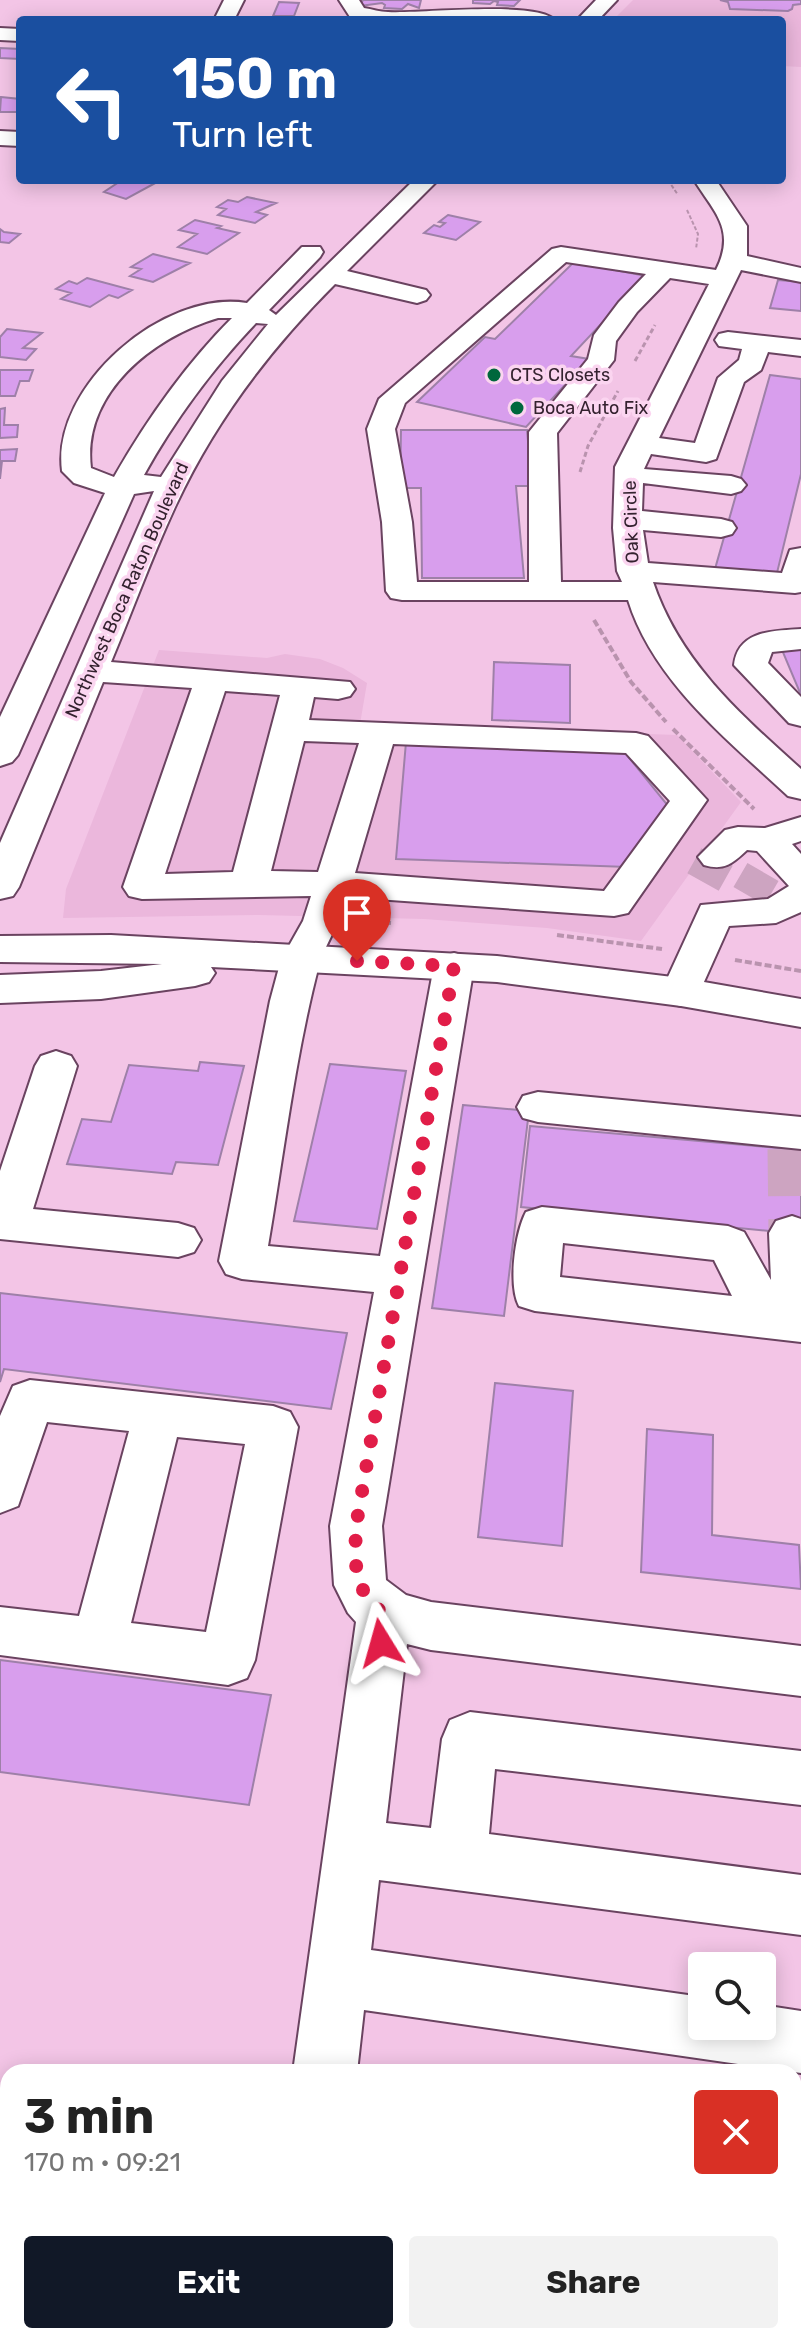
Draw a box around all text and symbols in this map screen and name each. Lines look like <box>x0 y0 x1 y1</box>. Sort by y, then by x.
text: 150 m <box>172 46 337 112</box>
icon: left <box>40 48 144 152</box>
text: Turn left <box>172 113 313 156</box>
place label: CTS Closets <box>510 364 610 386</box>
marker: CTS Closets <box>485 366 503 384</box>
place label: Boca Auto Fix <box>533 397 649 419</box>
marker: Boca Auto Fix <box>508 399 526 417</box>
street label: Northwest Boca Raton Boulevard <box>60 459 194 721</box>
street label: Oak Circle <box>619 480 643 564</box>
pin <box>323 879 391 961</box>
icon: arrive <box>335 891 379 935</box>
position arrow <box>339 1601 423 1685</box>
map controls <box>688 1952 776 2040</box>
button: search <box>688 1952 776 2040</box>
text: 3 min <box>24 2088 154 2145</box>
button: close <box>694 2090 778 2174</box>
text: 170 m · 09:21 <box>24 2147 181 2178</box>
button: Exit <box>24 2236 393 2328</box>
button: Share <box>409 2236 778 2328</box>

